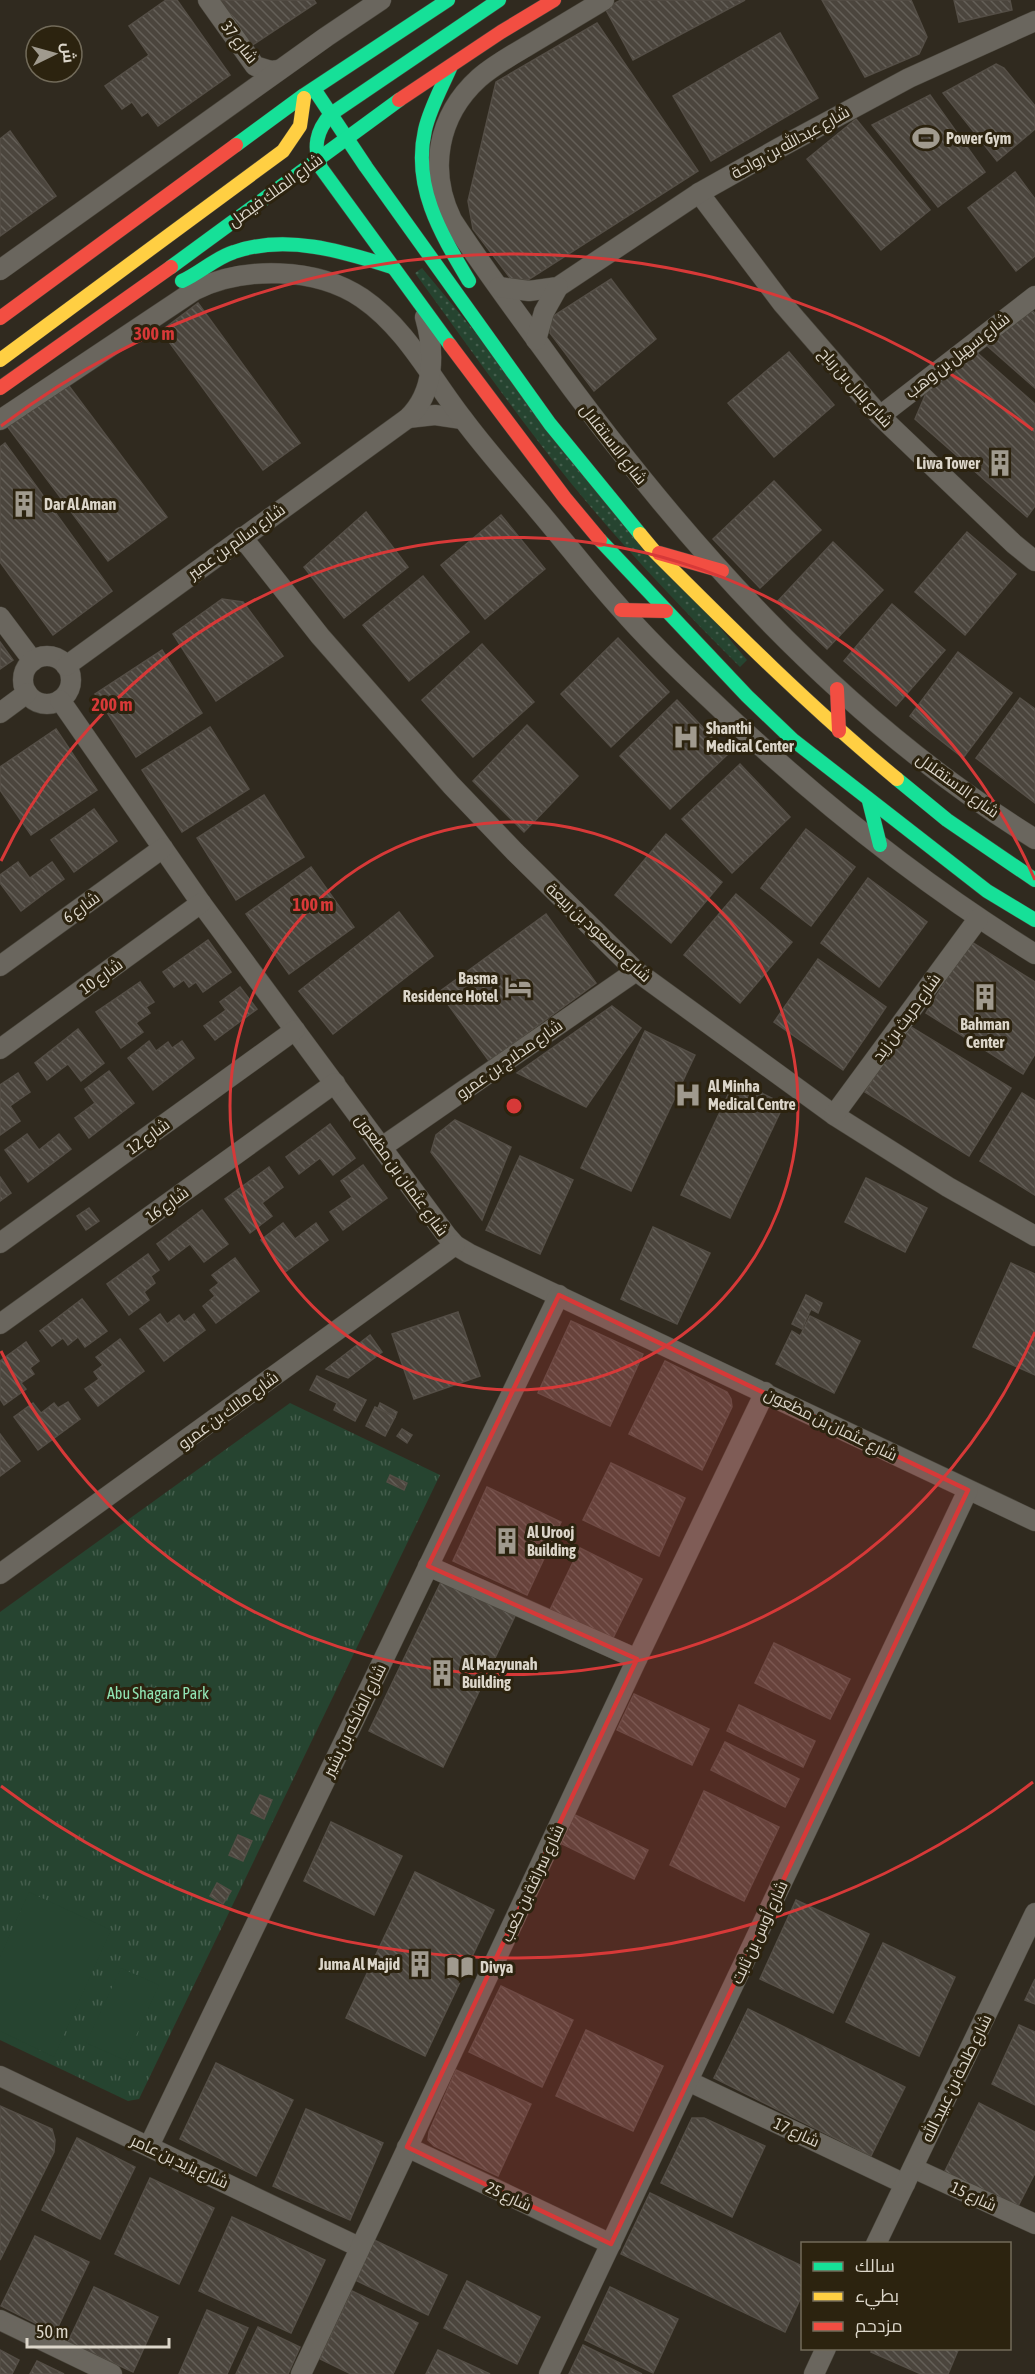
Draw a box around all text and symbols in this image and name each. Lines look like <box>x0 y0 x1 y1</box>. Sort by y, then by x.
street label: شارع 37 <box>216 17 262 68</box>
north arrow <box>24 24 84 84</box>
text: ش <box>58 42 79 64</box>
street label: شارع عبدالله بن رواحة <box>727 101 854 185</box>
sports icon: Power Gym <box>911 123 941 153</box>
place label: Power Gym <box>946 129 1011 147</box>
street label: شارع الملك فيصل <box>224 150 327 233</box>
street label: شارع سهيل بن وهب <box>901 309 1015 404</box>
text: 300 m <box>134 323 174 344</box>
street label: شارع بلال بن رباح <box>813 343 897 433</box>
street label: شارع الاستقلال <box>575 400 651 490</box>
building icon: Liwa Tower <box>985 448 1015 478</box>
place label: Liwa Tower <box>916 454 980 472</box>
building icon: Dar Al Aman <box>9 489 39 519</box>
place label: Dar Al Aman <box>44 495 116 513</box>
street label: شارع سالم بن عمير <box>183 500 290 585</box>
text: 200 m <box>92 694 132 715</box>
place label: Shanthi Medical Center <box>706 719 794 755</box>
hospital icon: Shanthi Medical Center <box>671 722 701 752</box>
street label: شارع الاستقلال <box>912 749 1003 823</box>
street label: شارع مسعود بن ربيعة <box>541 879 655 987</box>
street label: شارع 6 <box>59 888 105 929</box>
text: 100 m <box>293 894 333 915</box>
street label: شارع 10 <box>76 955 128 1000</box>
place label: Basma Residence Hotel <box>403 969 499 1005</box>
street label: شارع حريث بن زيد <box>868 970 946 1066</box>
hotel icon: Basma Residence Hotel <box>503 972 533 1002</box>
building icon: Bahman Center <box>970 982 1000 1012</box>
place label: Bahman Center <box>960 1015 1010 1051</box>
street label: شارع مدلاج بن عمرو <box>453 1016 567 1105</box>
place label: Al Minha Medical Centre <box>707 1077 796 1113</box>
hospital icon: Al Minha Medical Centre <box>673 1080 703 1110</box>
centre of rings <box>504 1096 524 1116</box>
street label: شارع عثمان بن مظعون <box>349 1111 452 1241</box>
street label: شارع 12 <box>123 1115 175 1160</box>
street label: شارع 16 <box>142 1183 194 1228</box>
street label: شارع مالك بن عمرو <box>174 1368 283 1455</box>
street label: شارع عثمان بن مظعون <box>760 1384 900 1467</box>
place label: Al Urooj Building <box>526 1523 576 1559</box>
building icon: Al Urooj Building <box>492 1526 522 1556</box>
place label: Al Mazyunah Building <box>461 1655 538 1691</box>
building icon: Al Mazyunah Building <box>427 1658 457 1688</box>
street label: شارع الفاكه بن بشير <box>318 1661 392 1782</box>
park label: Abu Shagara Park <box>107 1684 209 1703</box>
street label: شارع سراقة بن كعب <box>497 1822 570 1946</box>
street label: شارع أوس بن ثابت <box>727 1878 793 1988</box>
building icon: Juma Al Majid <box>405 1949 435 1979</box>
library icon: Divya <box>445 1952 475 1982</box>
place label: Juma Al Majid <box>318 1955 400 1973</box>
place label: Divya <box>480 1958 513 1976</box>
street label: شارع طلحة بن عبيد الله <box>916 2011 997 2146</box>
street label: شارع 17 <box>770 2114 823 2153</box>
street label: شارع يزيد بن عامر <box>126 2130 232 2194</box>
street label: شارع 25 <box>482 2178 535 2217</box>
street label: شارع 15 <box>947 2178 1000 2217</box>
legend <box>801 2242 1011 2350</box>
text: سالك <box>855 2255 895 2276</box>
text: بطيء <box>855 2285 899 2310</box>
scale bar <box>27 2311 170 2349</box>
text: مزدحم <box>855 2315 903 2338</box>
text: 50 m <box>36 2321 68 2342</box>

